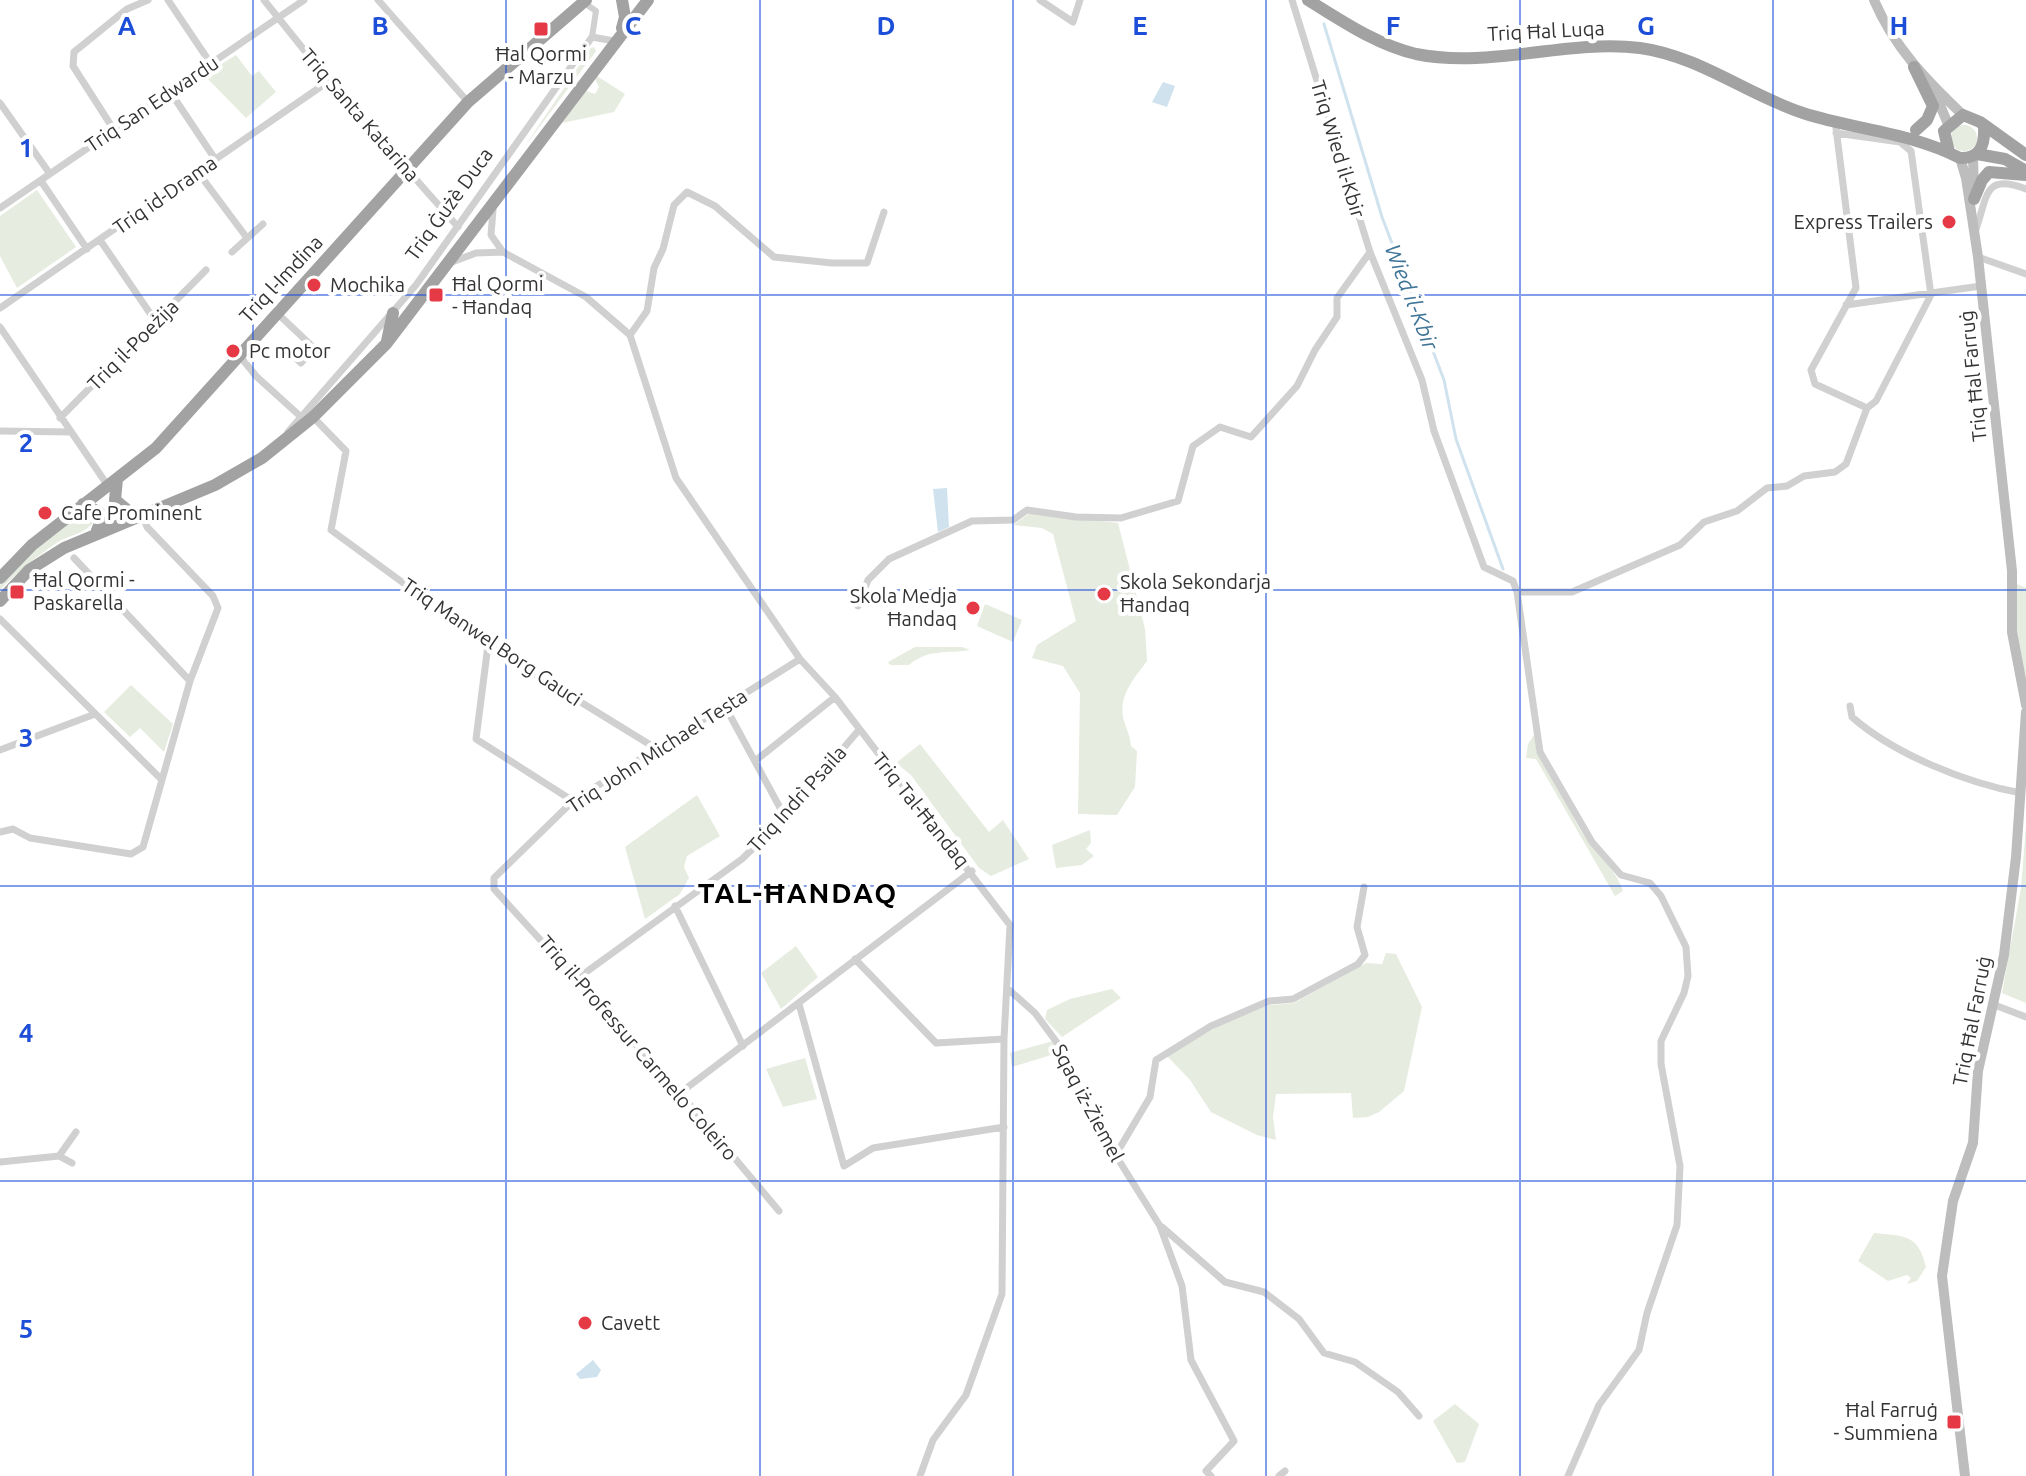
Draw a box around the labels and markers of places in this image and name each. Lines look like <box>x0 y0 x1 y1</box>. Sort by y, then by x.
marker: Ħal Qormi - Marzu <box>532 20 550 38</box>
place label: Ħal Qormi - Marzu <box>495 42 587 88</box>
place label: Express Trailers <box>1794 210 1933 233</box>
marker: Express Trailers <box>1940 213 1958 231</box>
place label: Ħal Qormi - Ħandaq <box>452 272 544 318</box>
place label: Mochika <box>330 273 405 296</box>
marker: Mochika <box>305 276 323 294</box>
marker: Ħal Qormi - Ħandaq <box>427 286 445 304</box>
place label: Pc motor <box>249 339 331 362</box>
marker: Pc motor <box>224 342 242 360</box>
place label: Cafe Prominent <box>61 501 202 524</box>
marker: Cafe Prominent <box>36 504 54 522</box>
place label: Ħal Qormi - Paskarella <box>33 568 135 614</box>
place label: Skola Sekondarja Ħandaq <box>1120 570 1271 616</box>
marker: Ħal Qormi - Paskarella <box>8 583 26 601</box>
place label: Skola Medja Ħandaq <box>850 584 957 630</box>
marker: Skola Sekondarja Ħandaq <box>1095 585 1113 603</box>
marker: Skola Medja Ħandaq <box>964 599 982 617</box>
place label: Cavett <box>601 1311 660 1334</box>
marker: Cavett <box>576 1314 594 1332</box>
place label: Ħal Farruġ - Summiena <box>1834 1398 1938 1444</box>
marker: Ħal Farruġ - Summiena <box>1945 1413 1963 1431</box>

